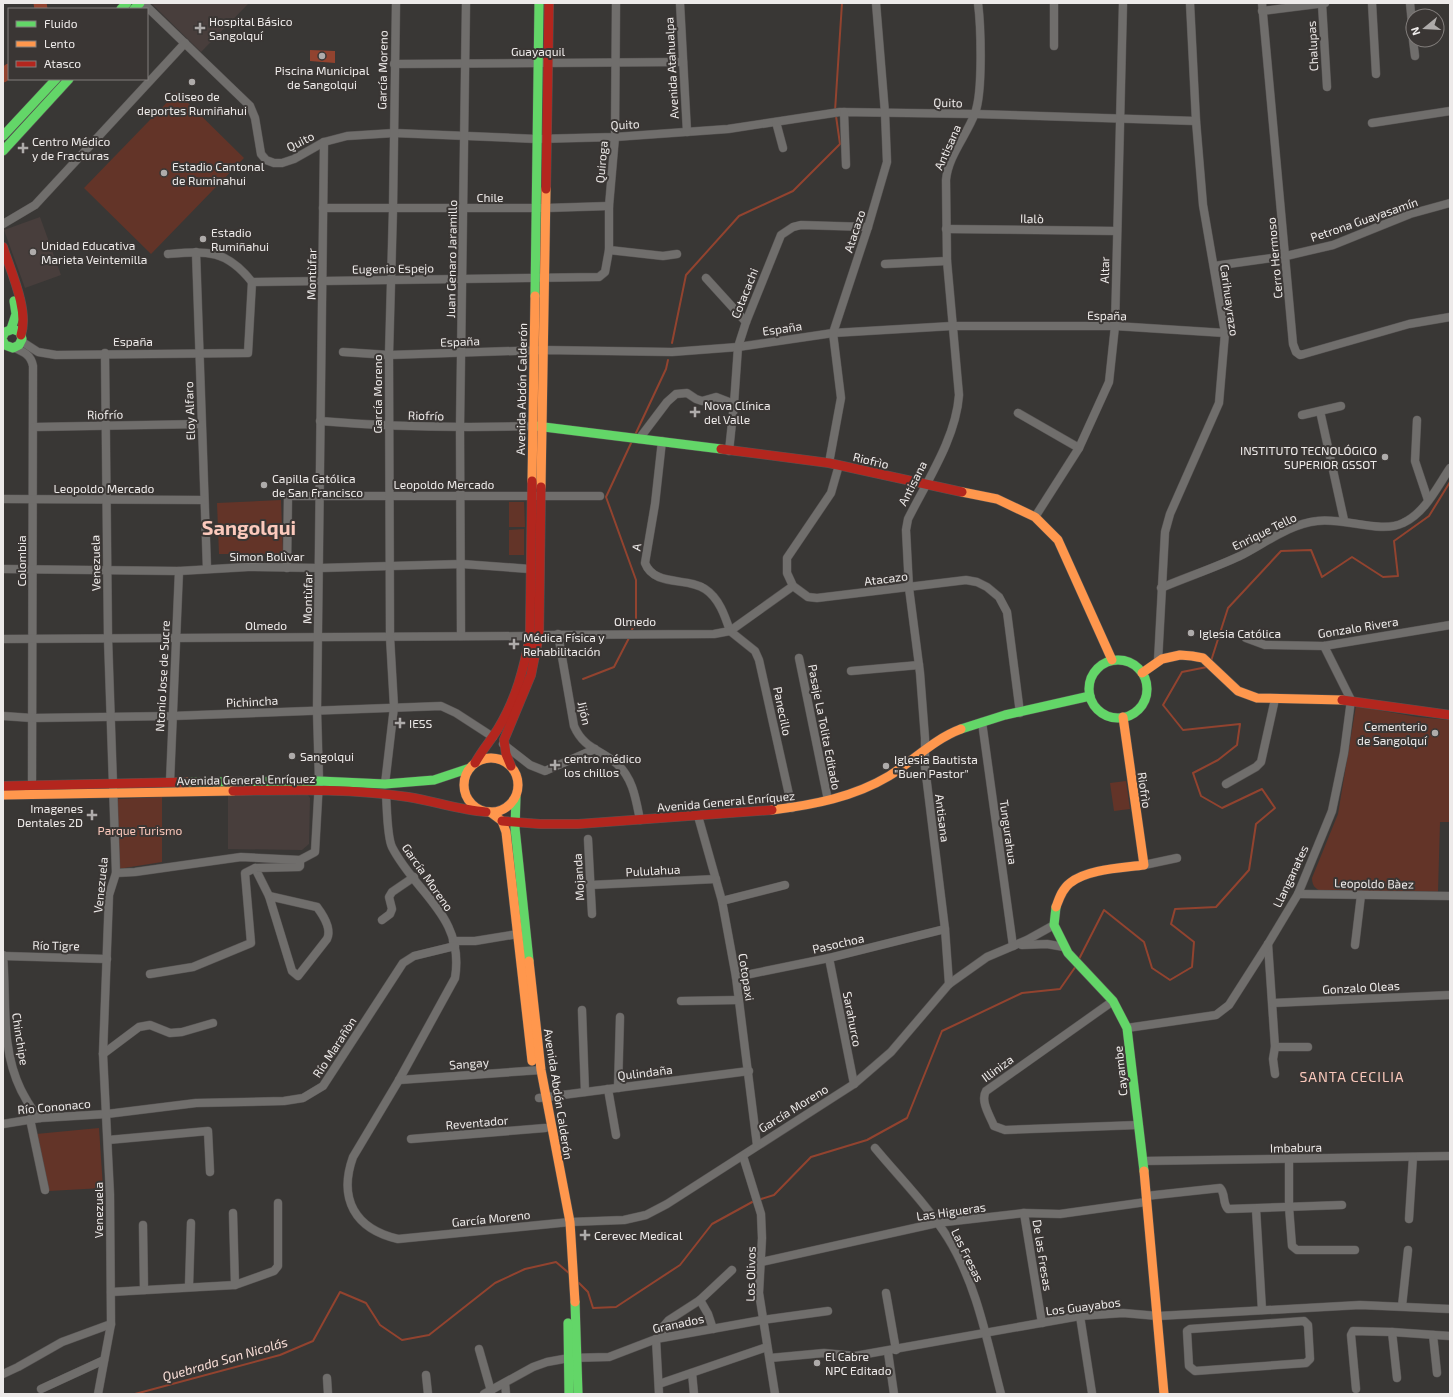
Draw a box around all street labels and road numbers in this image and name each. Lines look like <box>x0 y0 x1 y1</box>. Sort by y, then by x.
street label: Avenida Atahualpa <box>661 17 681 119</box>
street label: Chalupas <box>1304 20 1320 72</box>
street label: García Moreno <box>374 30 390 110</box>
street label: Guayaquil <box>511 44 565 58</box>
street label: Quito <box>933 95 963 110</box>
street label: Quito <box>610 116 640 133</box>
street label: Antisana <box>931 122 963 172</box>
street label: Quito <box>284 128 317 155</box>
street label: Quiroga <box>592 140 611 184</box>
street label: Chile <box>477 190 503 204</box>
street label: Petrona Guayasamín <box>1308 194 1420 244</box>
street label: Juan Genaro Jaramillo <box>443 200 459 318</box>
street label: Atacazo <box>841 208 867 254</box>
street label: Ilalò <box>1020 211 1044 225</box>
street label: Cerro Hermoso <box>1263 216 1285 299</box>
street label: Montùfar <box>304 248 318 300</box>
street label: Altar <box>1097 256 1111 284</box>
street label: Eugenio Espejo <box>352 260 434 277</box>
street label: Carihuayrazo <box>1218 263 1242 337</box>
street label: Cotacachi <box>728 266 760 320</box>
street label: España <box>1087 308 1127 322</box>
street label: España <box>761 318 803 338</box>
street label: Avenida Abdón Calderón <box>513 323 529 455</box>
street label: España <box>440 333 480 349</box>
street label: España <box>113 334 153 348</box>
street label: García Moreno <box>370 354 384 434</box>
street label: Eloy Alfaro <box>181 381 197 441</box>
street label: Riofrío <box>87 407 123 421</box>
street label: Riofrío <box>408 408 444 422</box>
street label: Riofrìo <box>852 449 890 471</box>
street label: Antisana <box>895 458 929 508</box>
street label: Leopoldo Mercado <box>394 477 495 491</box>
street label: Leopoldo Mercado <box>54 481 155 495</box>
street label: Enrique Tello <box>1229 509 1299 553</box>
street label: Venezuela <box>88 535 102 591</box>
street label: Colombia <box>14 536 28 586</box>
street label: A <box>629 542 644 552</box>
street label: Simon Bolìvar <box>229 549 305 563</box>
street label: Atacazo <box>863 568 909 588</box>
street label: Montùfar <box>300 572 314 624</box>
street label: Olmedo <box>614 614 656 628</box>
street label: Gonzalo Rivera <box>1317 614 1399 640</box>
street label: Olmedo <box>245 618 287 632</box>
street label: Ntonio Jose de Sucre <box>152 620 172 732</box>
street label: Pasaje La Tolita Editado <box>805 663 844 791</box>
street label: Panecillo <box>771 685 795 737</box>
street label: Pichincha <box>226 693 278 709</box>
street label: Jijón <box>575 700 595 726</box>
street label: Avenida General Enríquez <box>177 771 315 787</box>
street label: Riofrìo <box>1136 771 1154 809</box>
street label: Avenida General Enríquez <box>656 788 796 814</box>
street label: Antisana <box>933 793 953 843</box>
street label: Tungurahua <box>998 799 1020 865</box>
street label: García Moreno <box>400 841 457 914</box>
street label: Llanganates <box>1269 843 1311 909</box>
street label: Mojanda <box>570 853 587 901</box>
street label: Venezuela <box>90 856 110 914</box>
street label: Pululahua <box>625 862 681 878</box>
street label: Leopoldo Bàez <box>1334 875 1414 891</box>
street label: Pasochoa <box>811 930 865 956</box>
street label: Río Tigre <box>32 938 80 952</box>
street label: Cotopaxi <box>736 952 758 1002</box>
street label: Gonzalo Oleas <box>1322 978 1400 996</box>
street label: Sarahurco <box>841 990 865 1048</box>
street label: Chinchipe <box>10 1012 32 1066</box>
street label: Río Marañòn <box>309 1014 359 1080</box>
street label: Avenida Abdón Calderón <box>542 1028 576 1160</box>
street label: Cayambe <box>1110 1045 1130 1097</box>
street label: Illiniza <box>978 1052 1016 1084</box>
street label: Sangay <box>449 1055 490 1071</box>
street label: Qulindaña <box>617 1062 673 1083</box>
street label: García Moreno <box>756 1081 830 1135</box>
street label: Río Cononaco <box>17 1096 91 1116</box>
street label: Reventador <box>445 1112 509 1132</box>
street label: Imbabura <box>1270 1140 1322 1154</box>
street label: Venezuela <box>91 1182 105 1238</box>
street label: Las Higueras <box>915 1199 987 1223</box>
street label: García Moreno <box>451 1207 531 1229</box>
street label: De las Fresas <box>1030 1218 1056 1292</box>
street label: Las Fresas <box>949 1226 987 1284</box>
street label: Los Olivos <box>743 1246 757 1302</box>
street label: Los Guayabos <box>1045 1294 1121 1318</box>
street label: Granados <box>651 1311 705 1335</box>

